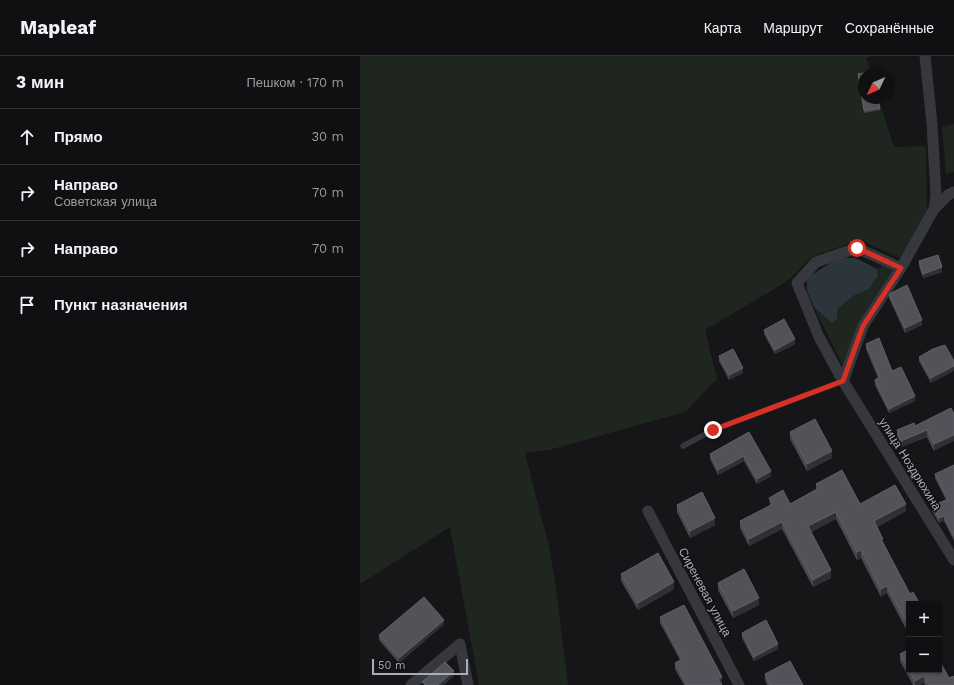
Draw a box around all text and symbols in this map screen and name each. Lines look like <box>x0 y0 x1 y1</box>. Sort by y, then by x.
text: Mapleaf <box>20 16 96 39</box>
text: Карта <box>704 20 741 36</box>
text: Маршрут <box>763 20 823 36</box>
text: Сохранённые <box>845 20 934 36</box>
north arrow <box>858 68 894 104</box>
text: 3 мин <box>16 72 64 92</box>
text: Пешком · 170 m <box>246 75 344 90</box>
icon: ahead <box>16 126 38 148</box>
text: Прямо <box>54 128 103 146</box>
text: 30 m <box>312 129 344 144</box>
text: Направо <box>54 176 118 194</box>
icon: right <box>16 182 38 204</box>
text: 70 m <box>312 185 344 200</box>
text: Советская улица <box>54 194 157 209</box>
icon: right <box>16 238 38 260</box>
route start <box>848 239 866 257</box>
text: Направо <box>54 240 118 258</box>
text: 70 m <box>312 241 344 256</box>
icon: arrive <box>16 294 38 316</box>
text: Пункт назначения <box>54 296 187 314</box>
street label: улица Ноздрюхина <box>876 415 944 513</box>
route end <box>704 421 722 439</box>
street label: Сиреневая улица <box>676 545 734 639</box>
map controls <box>906 601 942 673</box>
button: + <box>906 601 942 637</box>
button: − <box>906 637 942 673</box>
scale bar <box>372 657 468 676</box>
text: 50 m <box>378 659 405 672</box>

